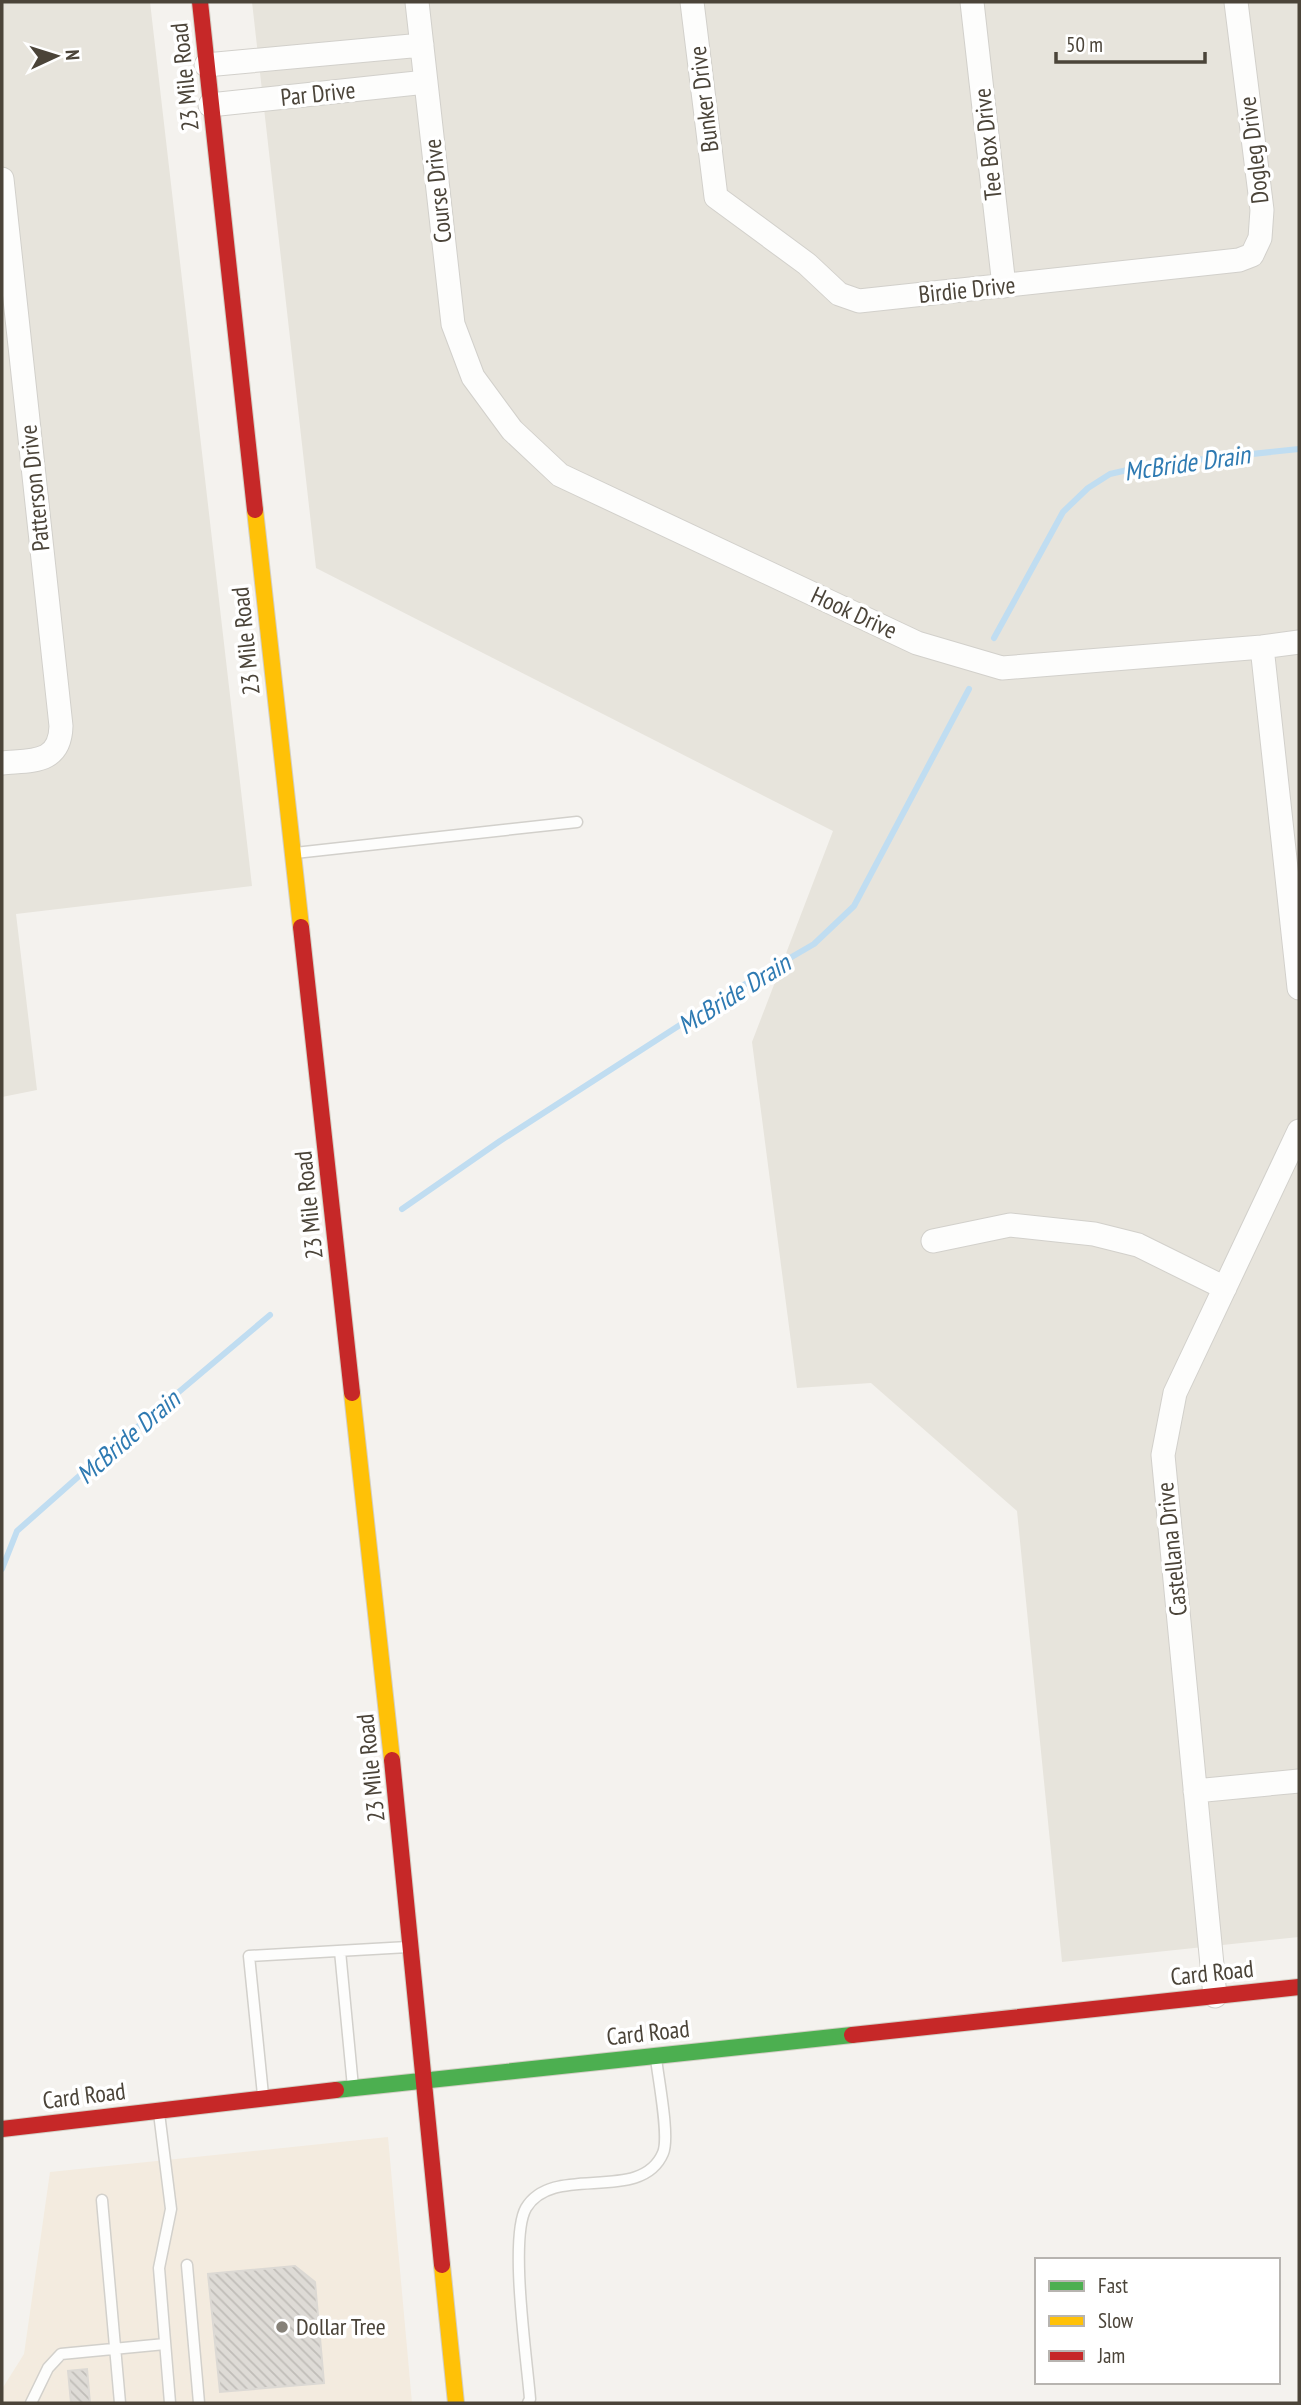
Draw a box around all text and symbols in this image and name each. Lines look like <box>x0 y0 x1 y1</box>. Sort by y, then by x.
north arrow <box>21 21 91 91</box>
street label: 23 Mile Road <box>163 21 206 133</box>
scale bar <box>1056 21 1205 65</box>
text: 50 m <box>1066 31 1103 58</box>
street label: Bunker Drive <box>682 44 725 154</box>
text: N <box>61 49 85 61</box>
street label: Par Drive <box>279 74 357 113</box>
street label: Tee Box Drive <box>966 87 1009 201</box>
street label: Dogleg Drive <box>1232 95 1275 205</box>
street label: Course Drive <box>417 138 458 245</box>
street label: Birdie Drive <box>917 269 1017 310</box>
street label: Patterson Drive <box>12 423 57 553</box>
water label: McBride Drain <box>1122 437 1253 488</box>
street label: Hook Drive <box>806 579 902 646</box>
street label: 23 Mile Road <box>224 585 267 697</box>
water label: McBride Drain <box>671 945 797 1041</box>
street label: 23 Mile Road <box>287 1149 330 1261</box>
water label: McBride Drain <box>69 1382 187 1491</box>
street label: Castellana Drive <box>1149 1481 1194 1617</box>
street label: 23 Mile Road <box>349 1712 392 1824</box>
street label: Card Road <box>1169 1953 1255 1992</box>
street label: Card Road <box>605 2013 691 2052</box>
street label: Card Road <box>41 2075 127 2116</box>
legend <box>1035 2258 1280 2384</box>
text: Fast <box>1098 2272 1128 2299</box>
text: Slow <box>1098 2307 1134 2334</box>
place label: Dollar Tree <box>296 2311 386 2342</box>
marker: Dollar Tree <box>274 2319 290 2335</box>
text: Jam <box>1097 2342 1125 2369</box>

